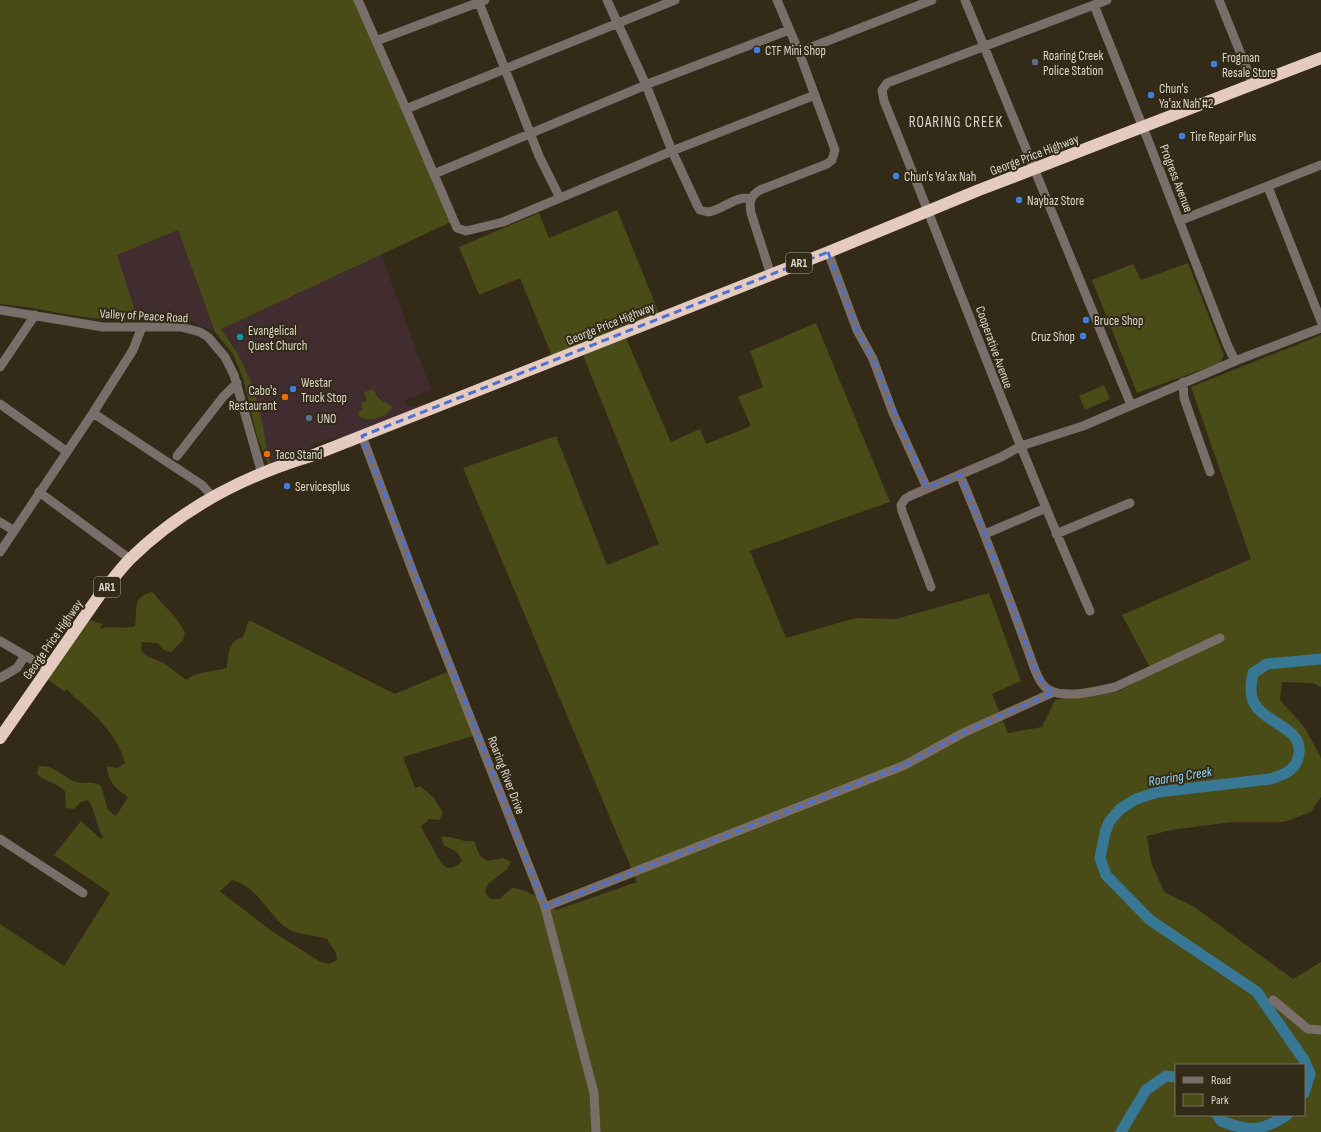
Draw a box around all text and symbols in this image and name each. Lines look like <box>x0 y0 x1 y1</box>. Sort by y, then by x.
place label: CTF Mini Shop <box>765 43 826 59</box>
marker: CTF Mini Shop <box>752 45 762 55</box>
place label: Roaring Creek Police Station <box>1043 48 1103 79</box>
place label: Frogman Resale Store <box>1222 50 1276 81</box>
marker: Roaring Creek Police Station <box>1030 57 1040 67</box>
marker: Frogman Resale Store <box>1209 59 1219 69</box>
place label: Chun's Ya'ax Nah #2 <box>1159 81 1213 112</box>
marker: Chun's Ya'ax Nah #2 <box>1146 90 1156 100</box>
district label: ROARING CREEK <box>909 113 1003 132</box>
place label: Tire Repair Plus <box>1190 129 1257 145</box>
street label: George Price Highway <box>988 131 1081 179</box>
marker: Tire Repair Plus <box>1177 131 1187 141</box>
street label: Progress Avenue <box>1156 142 1196 215</box>
place label: Chun's Ya'ax Nah <box>904 169 976 185</box>
marker: Chun's Ya'ax Nah <box>891 171 901 181</box>
place label: Naybaz Store <box>1027 193 1084 209</box>
marker: Naybaz Store <box>1014 195 1024 205</box>
road number: AR1 <box>786 253 812 273</box>
street label: George Price Highway <box>564 299 657 349</box>
street label: Cooperative Avenue <box>972 304 1016 391</box>
street label: Valley of Peace Road <box>99 306 189 326</box>
place label: Bruce Shop <box>1094 313 1143 329</box>
marker: Bruce Shop <box>1081 315 1091 325</box>
place label: Evangelical Quest Church <box>248 323 307 354</box>
place label: Cruz Shop <box>1031 329 1075 345</box>
marker: Cruz Shop <box>1078 331 1088 341</box>
marker: Evangelical Quest Church <box>235 332 245 342</box>
place label: Westar Truck Stop <box>301 375 347 406</box>
place label: Cabo's Restaurant <box>229 383 277 414</box>
marker: Westar Truck Stop <box>288 384 298 394</box>
marker: Cabo's Restaurant <box>280 392 290 402</box>
place label: UNO <box>317 411 336 427</box>
marker: UNO <box>304 413 314 423</box>
place label: Taco Stand <box>275 447 323 463</box>
marker: Taco Stand <box>262 449 272 459</box>
place label: Servicesplus <box>295 479 350 495</box>
marker: Servicesplus <box>282 481 292 491</box>
road number: AR1 <box>94 577 120 597</box>
street label: George Price Highway <box>19 597 86 683</box>
street label: Roaring River Drive <box>484 734 528 817</box>
water label: Roaring Creek <box>1147 763 1214 790</box>
legend <box>1175 1064 1305 1116</box>
text: Road <box>1211 1073 1231 1088</box>
text: Park <box>1211 1093 1229 1108</box>

